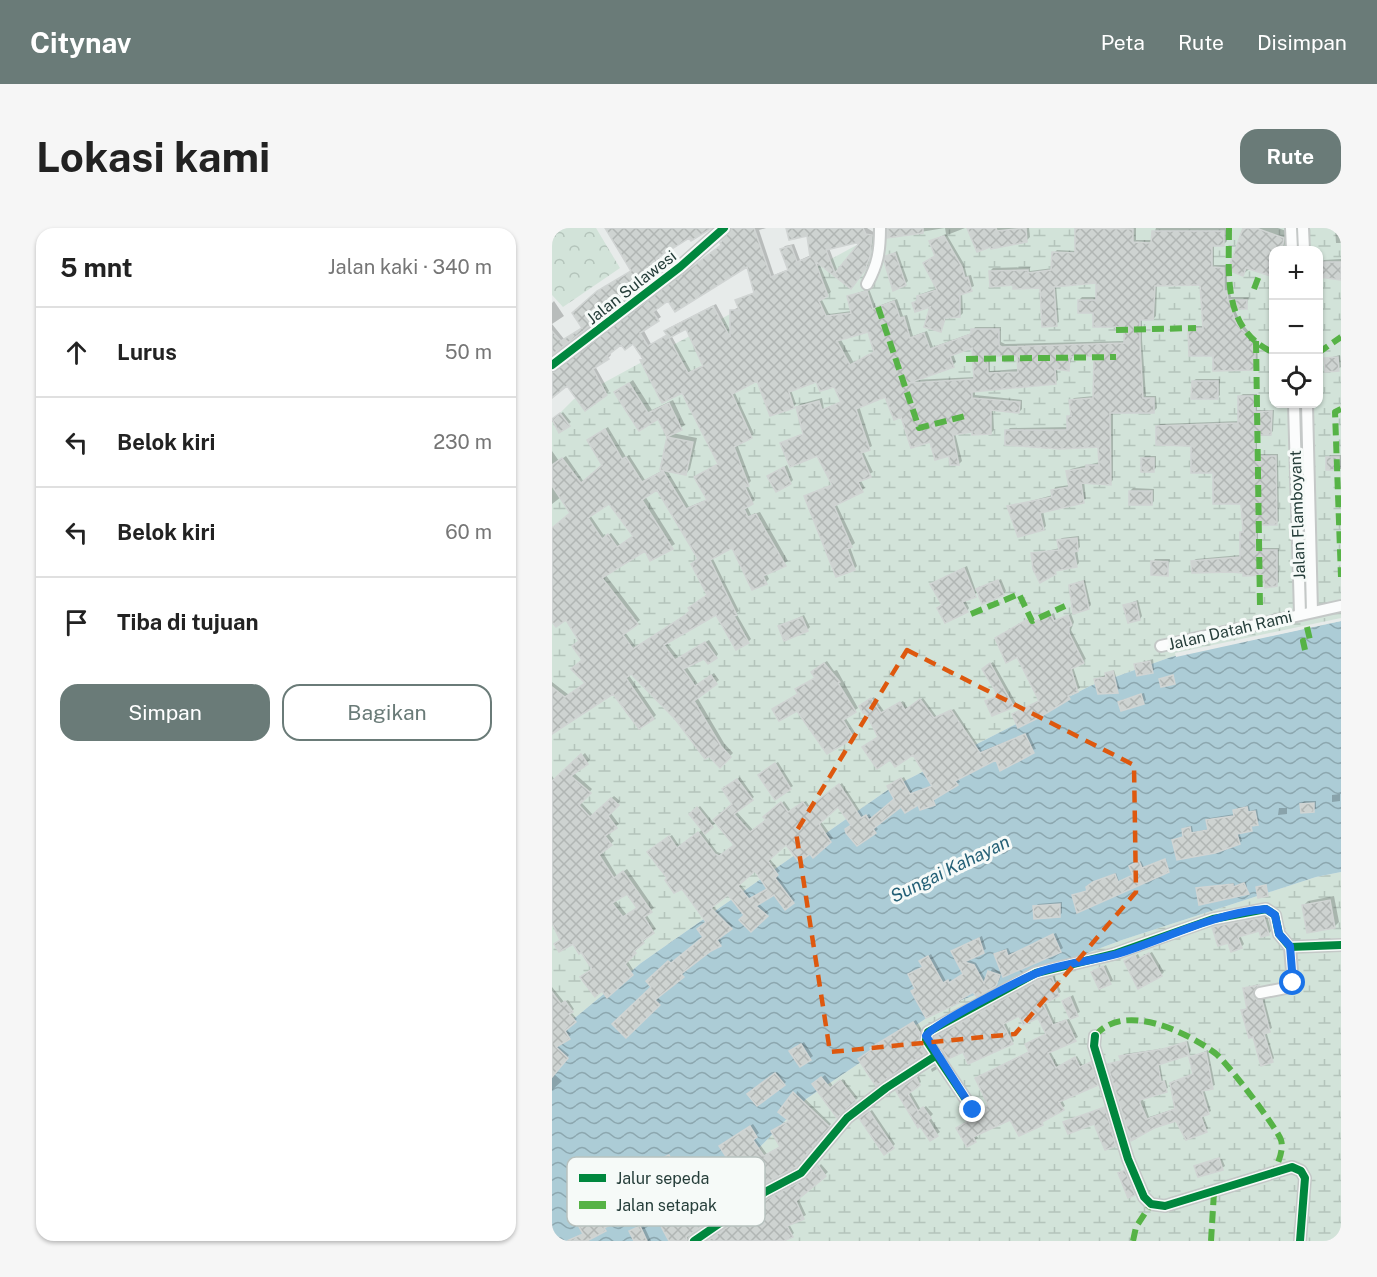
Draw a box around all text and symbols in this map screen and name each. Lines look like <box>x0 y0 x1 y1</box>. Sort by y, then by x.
text: Citynav <box>30 26 131 59</box>
text: Peta <box>1101 30 1145 55</box>
text: Rute <box>1178 30 1224 55</box>
text: Disimpan <box>1257 30 1347 55</box>
button: Rute <box>1240 129 1341 184</box>
text: Lokasi kami <box>36 132 270 181</box>
street label: Jalan Sulawesi <box>583 246 680 328</box>
map controls <box>1269 246 1323 408</box>
button: + <box>1269 246 1323 300</box>
text: 5 mnt <box>60 252 132 283</box>
text: Jalan kaki · 340 m <box>328 255 492 279</box>
button: − <box>1269 300 1323 354</box>
icon: ahead <box>60 336 93 369</box>
text: Lurus <box>117 339 177 365</box>
text: 50 m <box>445 340 492 364</box>
button: locate <box>1269 354 1323 408</box>
icon: left <box>60 426 93 459</box>
text: Belok kiri <box>117 429 215 455</box>
text: 230 m <box>433 430 492 454</box>
street label: Jalan Flamboyant <box>1286 450 1309 580</box>
icon: left <box>60 516 93 549</box>
text: Belok kiri <box>117 519 215 545</box>
text: 60 m <box>445 520 492 544</box>
icon: arrive <box>60 606 93 639</box>
street label: Jalan Datah Rami <box>1166 607 1294 654</box>
text: Tiba di tujuan <box>117 609 258 635</box>
button: Simpan <box>60 684 270 741</box>
button: Bagikan <box>282 684 492 741</box>
water label: Sungai Kahayan <box>887 831 1013 907</box>
route start <box>1279 969 1305 995</box>
route end <box>959 1096 985 1122</box>
legend <box>567 1157 765 1226</box>
text: Jalur sepeda <box>616 1169 709 1188</box>
text: Jalan setapak <box>616 1196 717 1215</box>

